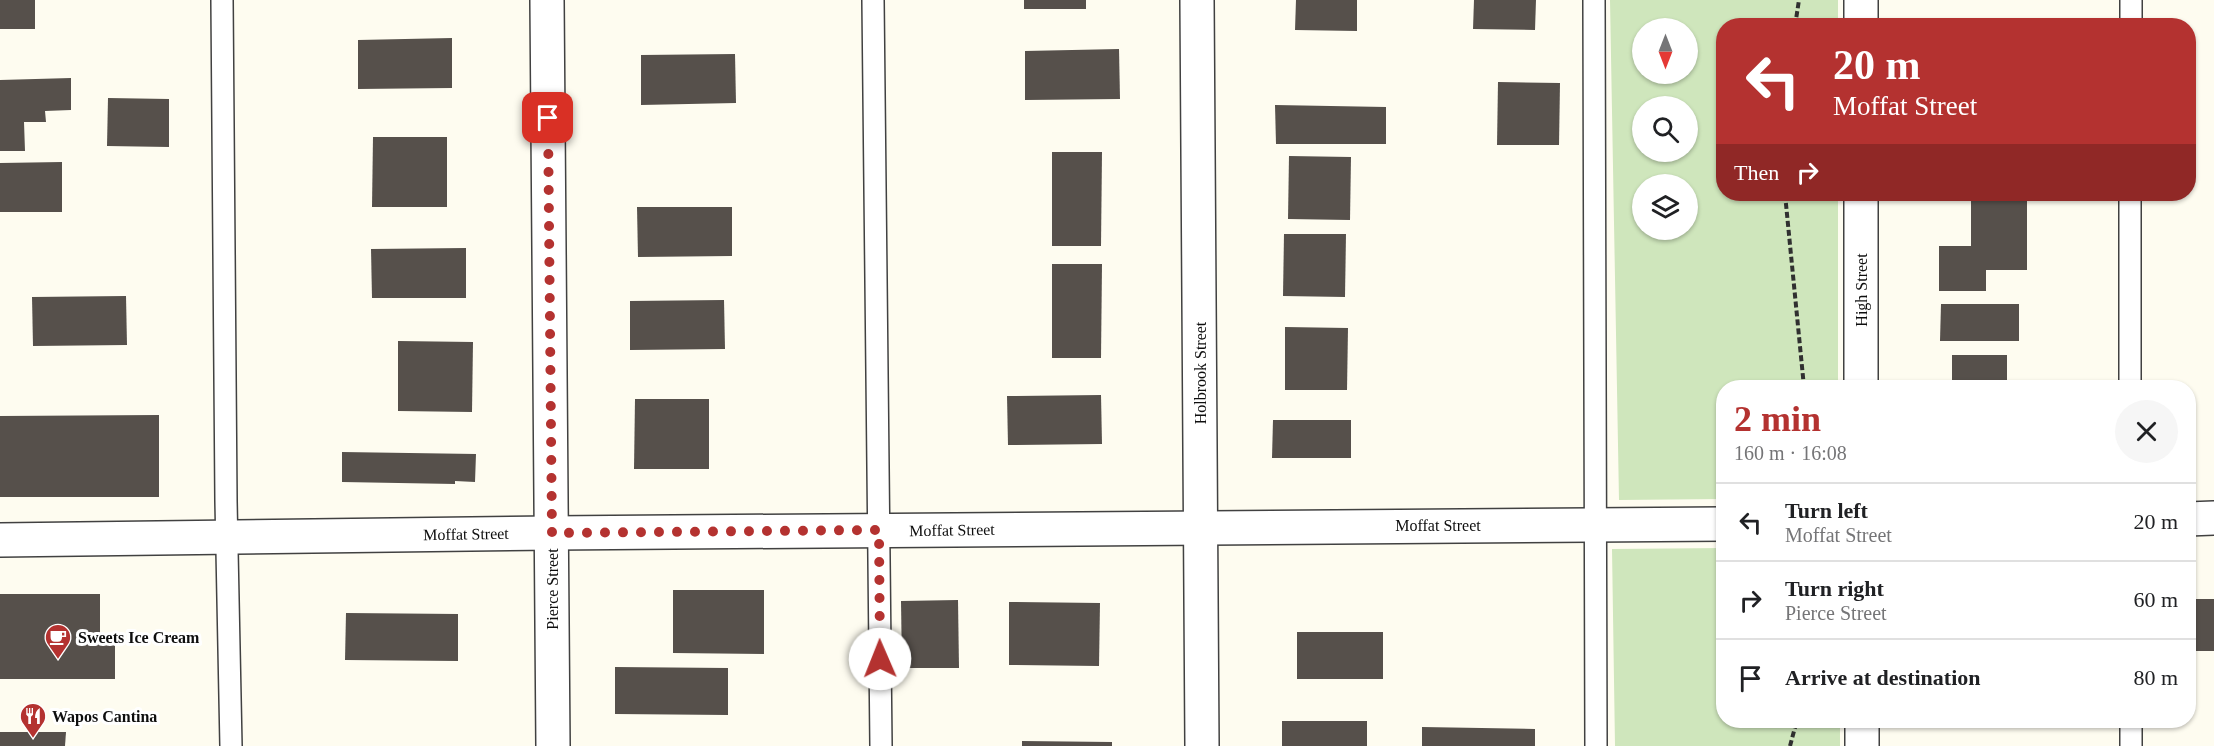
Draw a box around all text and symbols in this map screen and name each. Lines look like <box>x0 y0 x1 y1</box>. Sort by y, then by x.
north arrow <box>1632 18 1698 84</box>
map controls <box>1632 18 1698 240</box>
icon: left <box>1734 42 1812 120</box>
text: 20 m <box>1833 42 1921 88</box>
text: Moffat Street <box>1833 91 1977 121</box>
pin <box>522 92 573 143</box>
button: search <box>1632 96 1698 162</box>
icon: arrive <box>531 101 564 134</box>
icon: right <box>1791 156 1824 189</box>
text: Then <box>1734 160 1779 185</box>
button: layers <box>1632 174 1698 240</box>
street label: High Street <box>1853 253 1871 327</box>
street label: Holbrook Street <box>1192 321 1209 424</box>
text: 2 min <box>1734 399 1821 439</box>
button: close <box>2115 400 2178 463</box>
text: 160 m · 16:08 <box>1734 442 1847 464</box>
text: Turn left <box>1785 498 1868 523</box>
icon: left <box>1734 506 1767 539</box>
text: 20 m <box>2133 509 2178 534</box>
street label: Moffat Street <box>1395 517 1481 534</box>
street label: Moffat Street <box>909 521 995 539</box>
text: Moffat Street <box>1785 524 1892 546</box>
street label: Moffat Street <box>423 525 509 543</box>
street label: Pierce Street <box>544 548 561 630</box>
text: Turn right <box>1785 576 1884 601</box>
icon: right <box>1734 584 1767 617</box>
text: 60 m <box>2133 587 2178 612</box>
text: Pierce Street <box>1785 602 1887 624</box>
cafe icon: Sweets Ice Cream <box>43 622 73 660</box>
position arrow <box>848 627 912 691</box>
place label: Sweets Ice Cream <box>78 629 200 646</box>
icon: arrive <box>1734 662 1767 695</box>
text: Arrive at destination <box>1785 665 1981 690</box>
text: 80 m <box>2133 665 2178 690</box>
restaurant icon: Wapos Cantina <box>18 701 48 739</box>
place label: Wapos Cantina <box>52 708 157 726</box>

